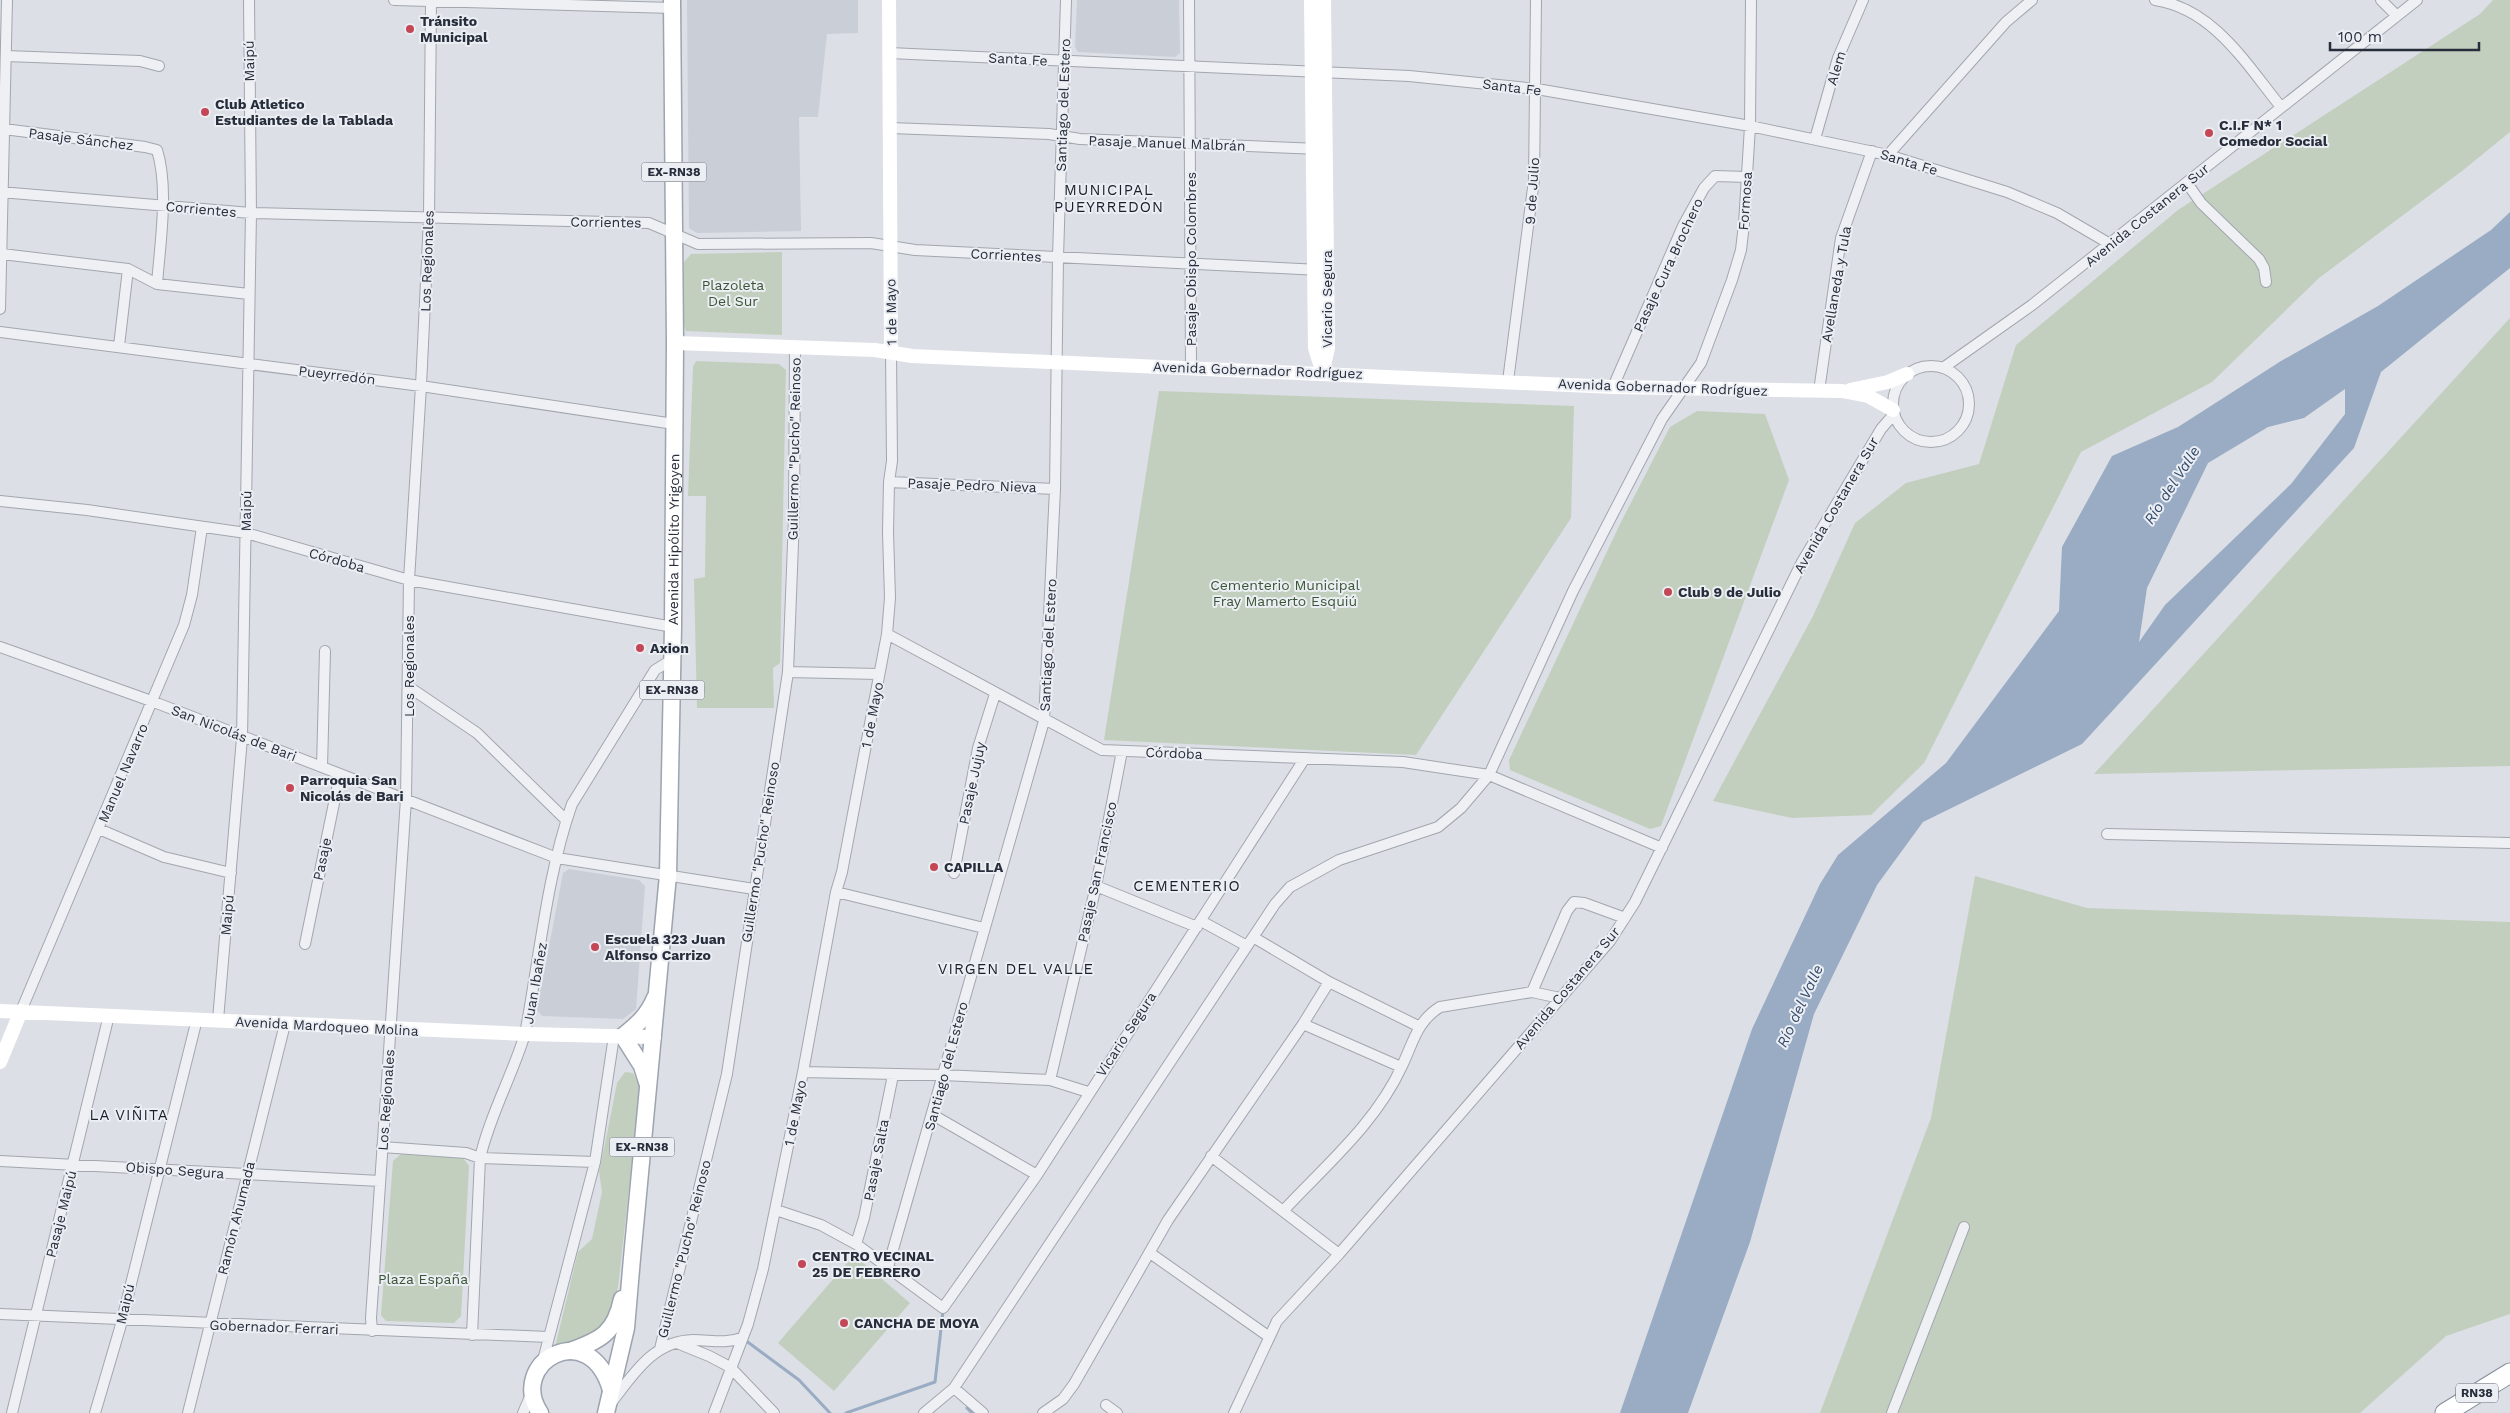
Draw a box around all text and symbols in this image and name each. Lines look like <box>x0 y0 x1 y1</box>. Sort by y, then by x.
place label: Tránsito Municipal <box>420 13 488 45</box>
scale bar <box>2330 20 2479 52</box>
marker: Tránsito Municipal <box>404 23 416 35</box>
text: 100 m <box>2338 28 2382 46</box>
street label: Santiago del Estero <box>1053 38 1073 172</box>
street label: Maipú <box>241 40 257 82</box>
street label: Santa Fe <box>988 49 1048 69</box>
street label: Alem <box>1823 49 1849 87</box>
street label: Santa Fe <box>1482 75 1542 99</box>
place label: Club Atletico Estudiantes de la Tablada <box>215 96 394 128</box>
marker: Club Atletico Estudiantes de la Tablada <box>199 106 211 118</box>
place label: C.I.F N* 1 Comedor Social <box>2219 117 2328 149</box>
street label: Pasaje Sánchez <box>28 125 134 153</box>
marker: C.I.F N* 1 Comedor Social <box>2203 127 2215 139</box>
street label: Pasaje Manuel Malbrán <box>1088 132 1246 154</box>
street label: Santa Fe <box>1878 146 1940 178</box>
street label: 9 de Julio <box>1522 157 1542 225</box>
street label: Avenida Costanera Sur <box>2082 160 2212 270</box>
road number: EX-RN38 <box>642 162 706 182</box>
street label: Formosa <box>1735 171 1755 231</box>
street label: Pasaje Obispo Colombres <box>1183 172 1199 346</box>
district label: MUNICIPAL PUEYRREDÓN <box>1054 181 1164 216</box>
street label: Pasaje Cura Brochero <box>1630 195 1706 335</box>
street label: Corrientes <box>165 198 237 220</box>
street label: Los Regionales <box>417 210 437 312</box>
street label: Corrientes <box>570 213 642 231</box>
street label: Avellaneda y Tula <box>1818 225 1854 343</box>
street label: Corrientes <box>970 245 1042 265</box>
street label: Vicario Segura <box>1319 250 1335 348</box>
park label: Plazoleta Del Sur <box>702 277 764 309</box>
street label: 1 de Mayo <box>882 278 900 346</box>
street label: Guillermo "Pucho" Reinoso <box>784 357 804 541</box>
street label: Avenida Gobernador Rodríguez <box>1153 358 1363 382</box>
street label: Pueyrredón <box>298 362 376 388</box>
street label: Avenida Gobernador Rodríguez <box>1558 375 1768 399</box>
street label: Avenida Costanera Sur <box>1790 434 1882 576</box>
water label: Río del Valle <box>2140 443 2204 527</box>
street label: Avenida Hipólito Yrigoyen <box>665 453 682 625</box>
street label: Pasaje Pedro Nieva <box>907 475 1037 495</box>
street label: Maipú <box>238 490 254 532</box>
street label: Córdoba <box>307 544 367 576</box>
park label: Cementerio Municipal Fray Mamerto Esquiú <box>1210 577 1361 609</box>
street label: Santiago del Estero <box>1037 578 1059 712</box>
place label: Club 9 de Julio <box>1678 584 1781 600</box>
marker: Club 9 de Julio <box>1662 586 1674 598</box>
street label: Los Regionales <box>401 615 417 717</box>
place label: Axion <box>650 640 689 656</box>
marker: Axion <box>634 642 646 654</box>
road number: EX-RN38 <box>640 680 704 700</box>
street label: 1 de Mayo <box>858 681 886 749</box>
street label: San Nicolás de Bari <box>169 702 299 764</box>
street label: Manuel Navarro <box>95 721 151 825</box>
street label: Pasaje Jujuy <box>955 739 989 826</box>
street label: Córdoba <box>1145 744 1203 762</box>
street label: Guillermo "Pucho" Reinoso <box>738 760 782 944</box>
place label: Parroquia San Nicolás de Bari <box>300 772 404 804</box>
marker: Parroquia San Nicolás de Bari <box>284 782 296 794</box>
street label: Pasaje San Francisco <box>1074 800 1120 944</box>
street label: Pasaje <box>310 836 334 882</box>
place label: CAPILLA <box>944 859 1004 875</box>
marker: CAPILLA <box>928 861 940 873</box>
district label: CEMENTERIO <box>1133 877 1241 895</box>
street label: Maipú <box>217 894 237 936</box>
street label: Avenida Costanera Sur <box>1511 923 1623 1052</box>
place label: Escuela 323 Juan Alfonso Carrizo <box>605 931 725 963</box>
street label: Juan Ibañez <box>520 941 550 1025</box>
marker: Escuela 323 Juan Alfonso Carrizo <box>589 941 601 953</box>
district label: VIRGEN DEL VALLE <box>938 960 1094 978</box>
water label: Río del Valle <box>1773 962 1827 1050</box>
street label: Vicario Segura <box>1093 989 1159 1079</box>
street label: Santiago del Estero <box>921 1000 971 1132</box>
street label: Avenida Mardoqueo Molina <box>235 1013 419 1039</box>
street label: Los Regionales <box>374 1049 398 1151</box>
street label: 1 de Mayo <box>781 1079 809 1147</box>
district label: LA VIÑITA <box>89 1106 169 1124</box>
street label: Pasaje Salta <box>860 1118 892 1202</box>
road number: EX-RN38 <box>610 1138 674 1156</box>
street label: Guillermo "Pucho" Reinoso <box>654 1158 714 1340</box>
street label: Obispo Segura <box>125 1159 225 1181</box>
street label: Ramón Ahumada <box>214 1160 258 1276</box>
street label: Pasaje Maipú <box>42 1169 80 1259</box>
place label: CENTRO VECINAL 25 DE FEBRERO <box>812 1248 935 1280</box>
marker: CENTRO VECINAL 25 DE FEBRERO <box>796 1258 808 1270</box>
park label: Plaza España <box>378 1271 468 1287</box>
street label: Maipú <box>113 1282 137 1326</box>
place label: CANCHA DE MOYA <box>854 1315 980 1331</box>
street label: Gobernador Ferrari <box>209 1317 339 1337</box>
marker: CANCHA DE MOYA <box>838 1317 850 1329</box>
road number: RN38 <box>2456 1384 2498 1402</box>

